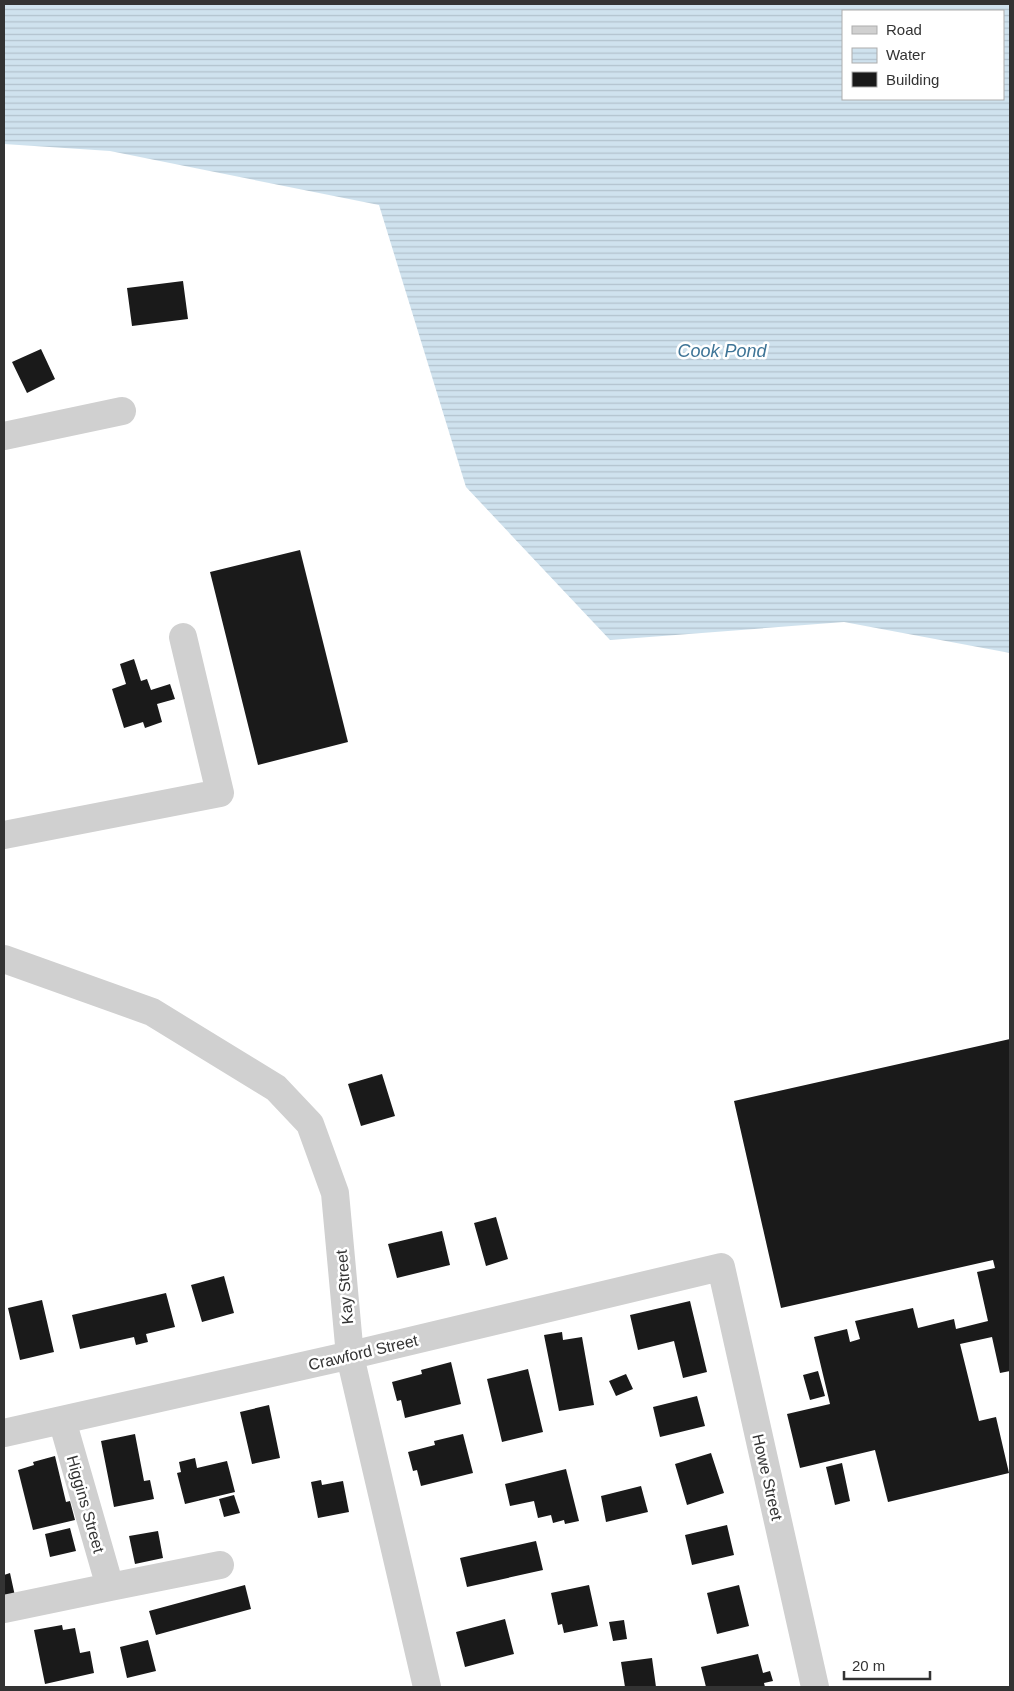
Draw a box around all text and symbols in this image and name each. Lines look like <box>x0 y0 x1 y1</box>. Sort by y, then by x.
legend <box>842 10 1004 100</box>
text: Road <box>886 21 922 38</box>
text: Water <box>886 46 925 63</box>
text: Building <box>886 71 939 88</box>
water label: Cook Pond <box>677 341 768 361</box>
street label: Kay Street <box>333 1248 356 1325</box>
street label: Crawford Street <box>307 1331 420 1373</box>
street label: Howe Street <box>749 1432 786 1522</box>
street label: Higgins Street <box>63 1453 108 1555</box>
scale bar <box>844 1648 930 1680</box>
text: 20 m <box>852 1657 885 1674</box>

